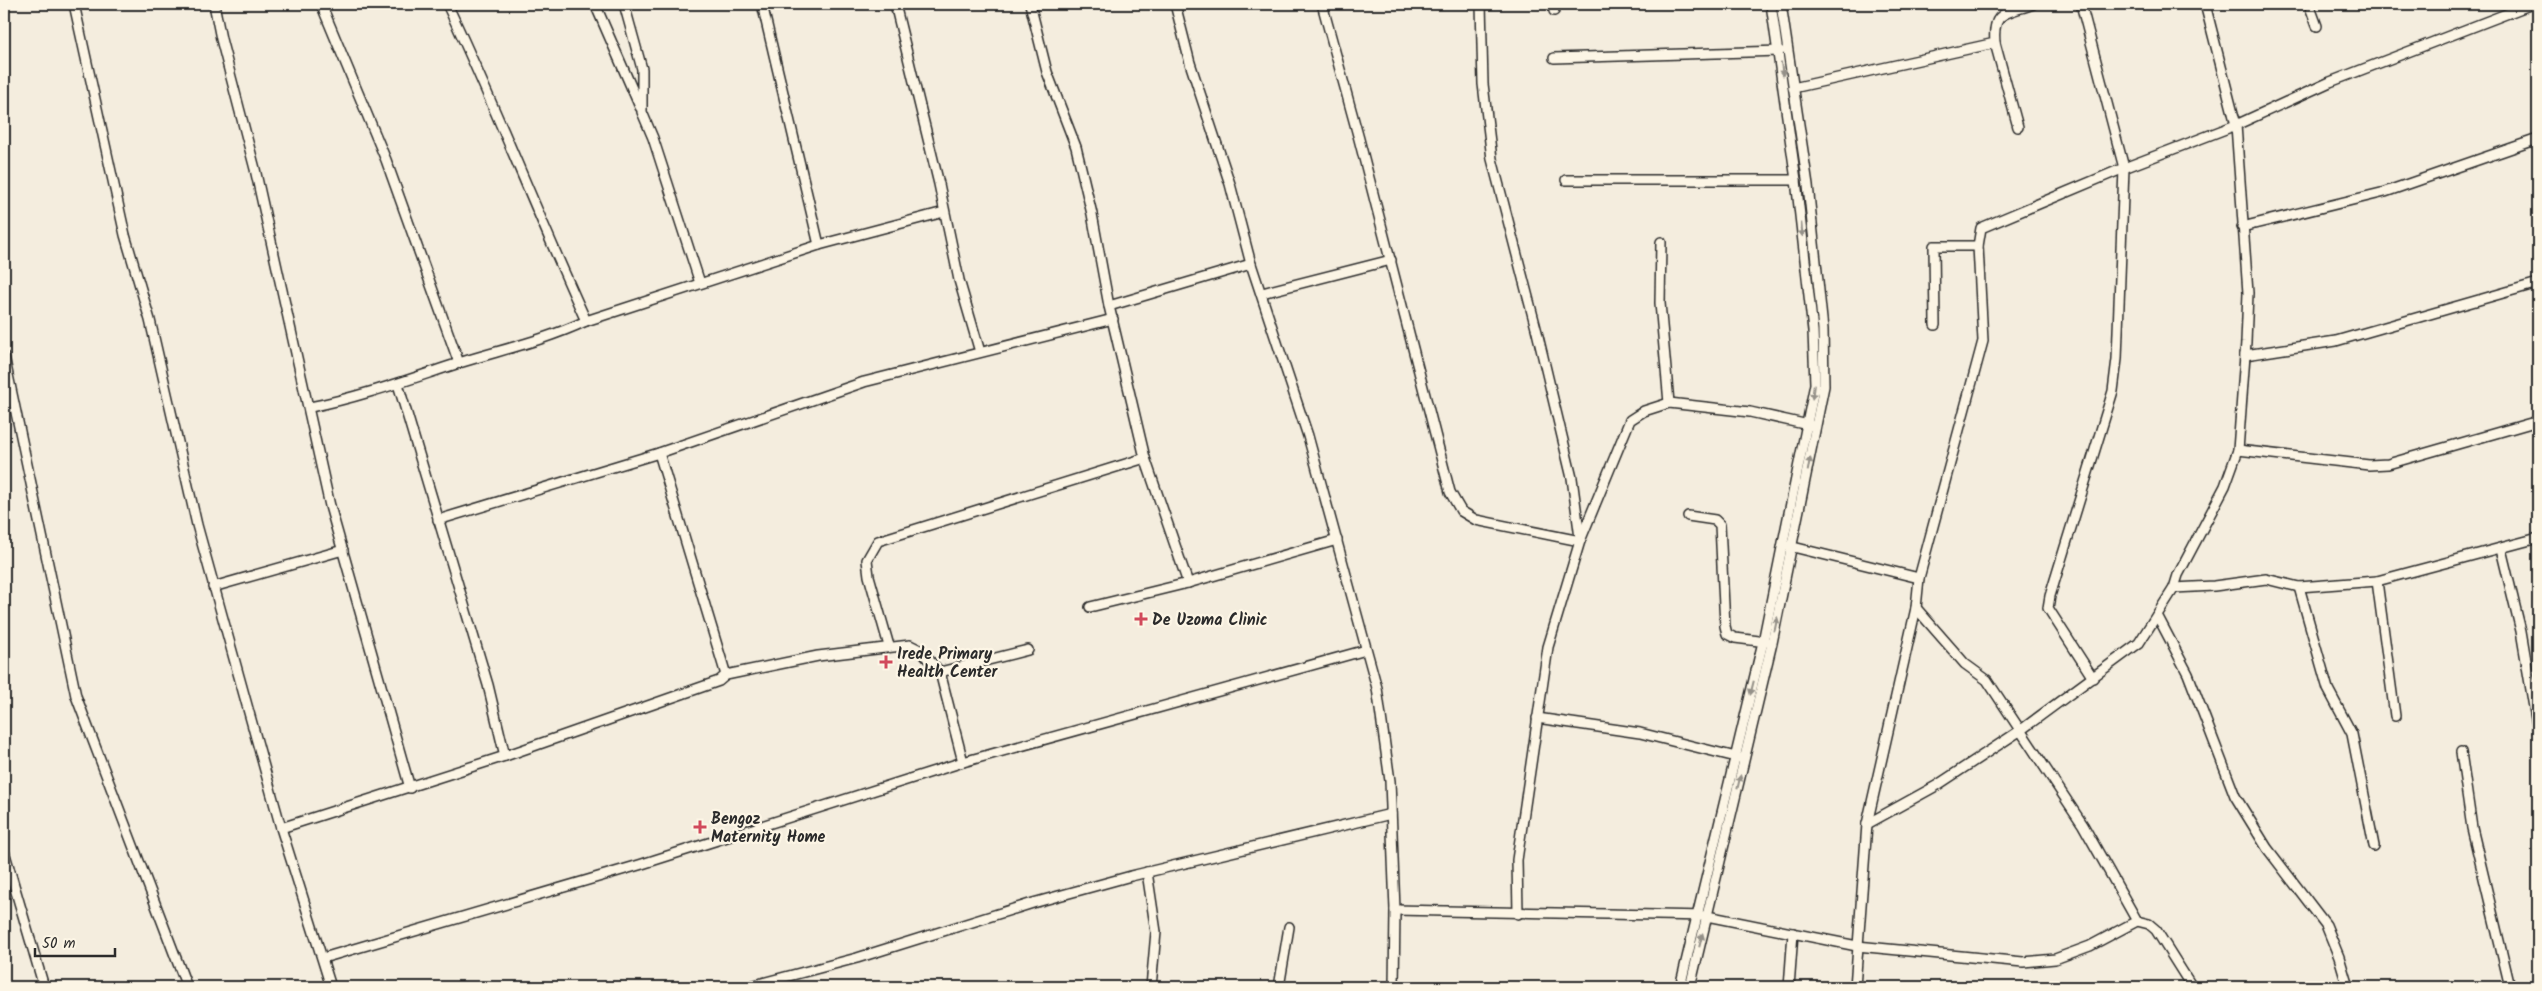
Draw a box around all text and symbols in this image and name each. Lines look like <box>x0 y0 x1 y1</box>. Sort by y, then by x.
one-way arrow <box>1778 61 1786 77</box>
one-way arrow <box>1798 223 1806 239</box>
one-way arrow <box>1809 385 1817 401</box>
one-way arrow <box>1805 456 1813 472</box>
place label: De Uzoma Clinic <box>1152 608 1268 633</box>
marker: De Uzoma Clinic <box>1134 612 1148 626</box>
one-way arrow <box>1773 615 1781 631</box>
place label: Irede Primary Health Center <box>897 642 999 685</box>
marker: Irede Primary Health Center <box>879 655 893 669</box>
one-way arrow <box>1748 681 1756 696</box>
one-way arrow <box>1735 774 1743 789</box>
place label: Bengoz Maternity Home <box>711 807 826 850</box>
marker: Bengoz Maternity Home <box>693 820 707 834</box>
scale bar <box>35 926 115 958</box>
text: 50 m <box>42 932 76 956</box>
one-way arrow <box>1697 932 1705 947</box>

